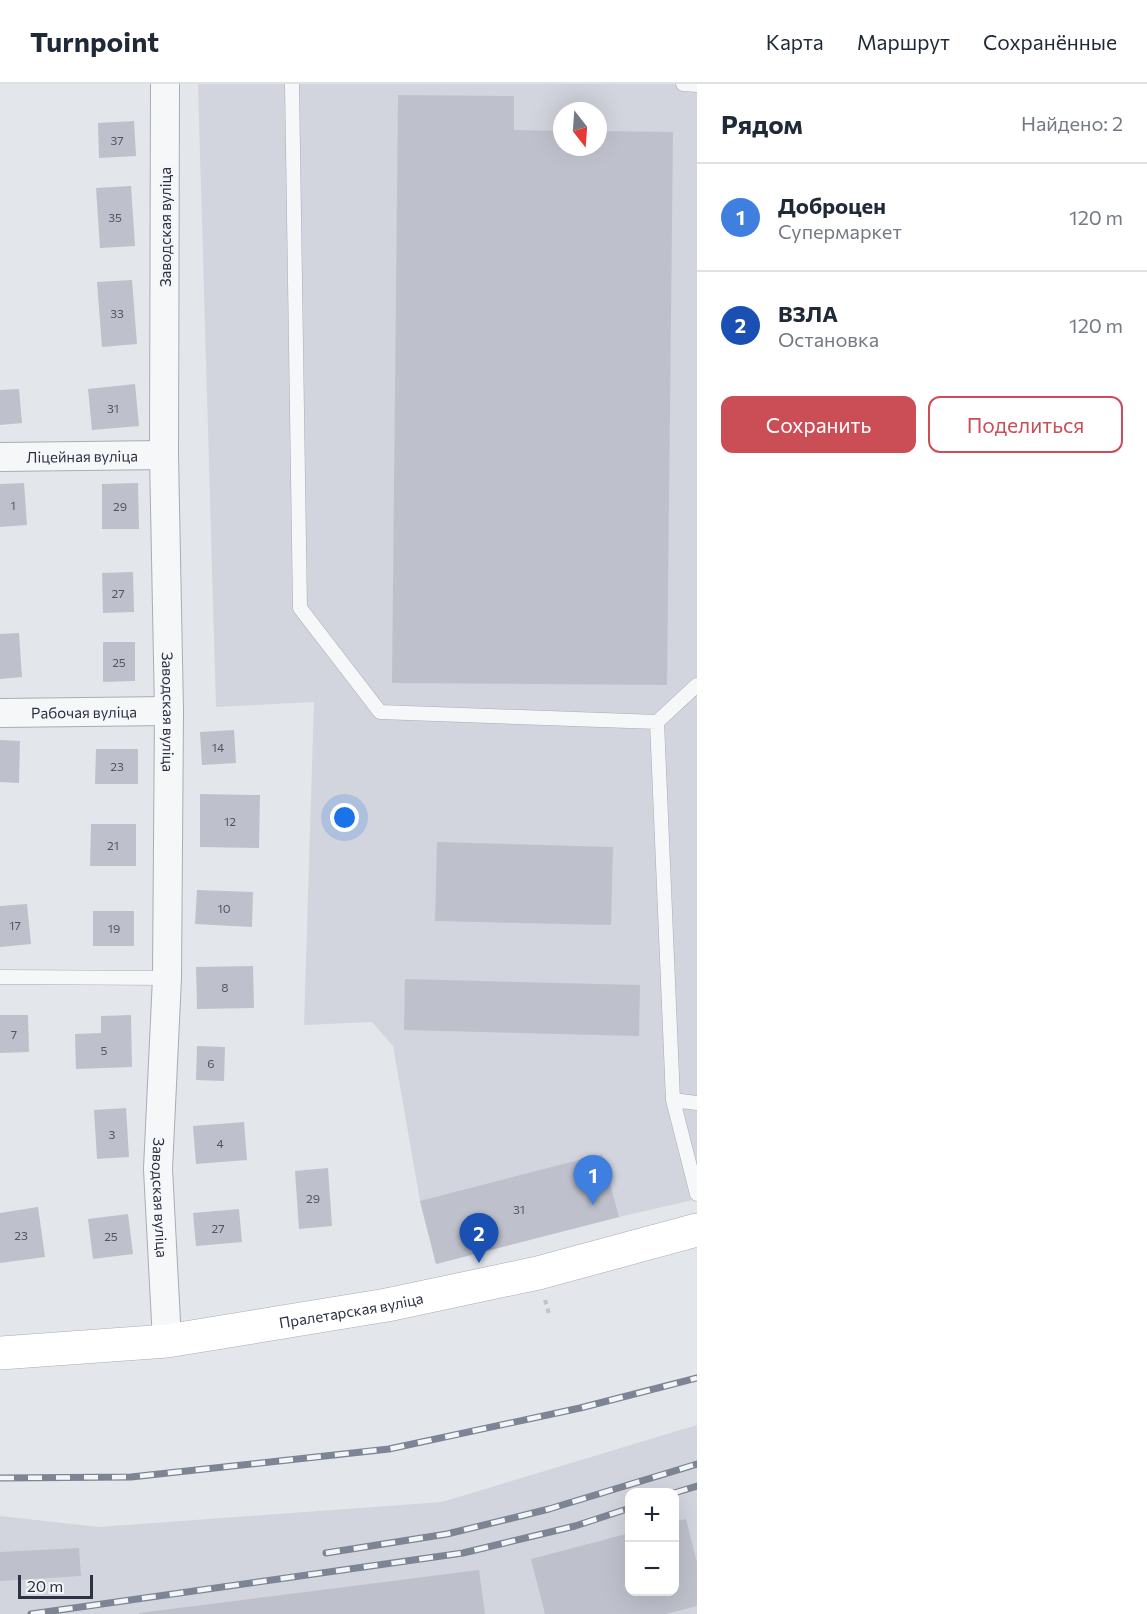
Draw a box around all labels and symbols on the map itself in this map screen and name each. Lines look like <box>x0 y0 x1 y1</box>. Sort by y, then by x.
north arrow <box>553 102 607 156</box>
house number: 37 <box>110 133 124 147</box>
street label: Заводская вуліца <box>156 167 174 287</box>
house number: 35 <box>108 210 122 224</box>
house number: 33 <box>110 306 124 320</box>
house number: 31 <box>107 401 119 415</box>
street label: Ліцейная вуліца <box>26 446 138 466</box>
house number: 1 <box>10 498 16 512</box>
house number: 29 <box>113 499 127 513</box>
house number: 27 <box>112 586 124 600</box>
street label: Заводская вуліца <box>159 652 178 772</box>
house number: 25 <box>112 655 126 669</box>
street label: Рабочая вуліца <box>31 702 137 722</box>
house number: 14 <box>212 740 224 754</box>
house number: 23 <box>110 759 124 773</box>
your location <box>330 803 359 832</box>
house number: 12 <box>224 814 236 828</box>
house number: 21 <box>107 838 119 852</box>
house number: 10 <box>218 901 231 915</box>
house number: 17 <box>9 918 21 932</box>
house number: 19 <box>108 921 120 935</box>
house number: 8 <box>221 980 229 994</box>
house number: 7 <box>11 1027 17 1041</box>
house number: 5 <box>101 1043 108 1057</box>
house number: 6 <box>207 1056 215 1070</box>
house number: 3 <box>109 1127 116 1141</box>
house number: 4 <box>216 1136 224 1150</box>
street label: Заводская вуліца <box>149 1137 172 1258</box>
pin: 1 <box>574 1156 612 1205</box>
house number: 29 <box>306 1191 320 1205</box>
house number: 31 <box>513 1202 525 1216</box>
pin: 2 <box>460 1214 498 1263</box>
house number: 27 <box>212 1221 224 1235</box>
house number: 23 <box>14 1228 28 1242</box>
house number: 25 <box>104 1229 118 1243</box>
street label: Пралетарская вуліца <box>278 1289 425 1332</box>
scale bar <box>18 1572 93 1600</box>

